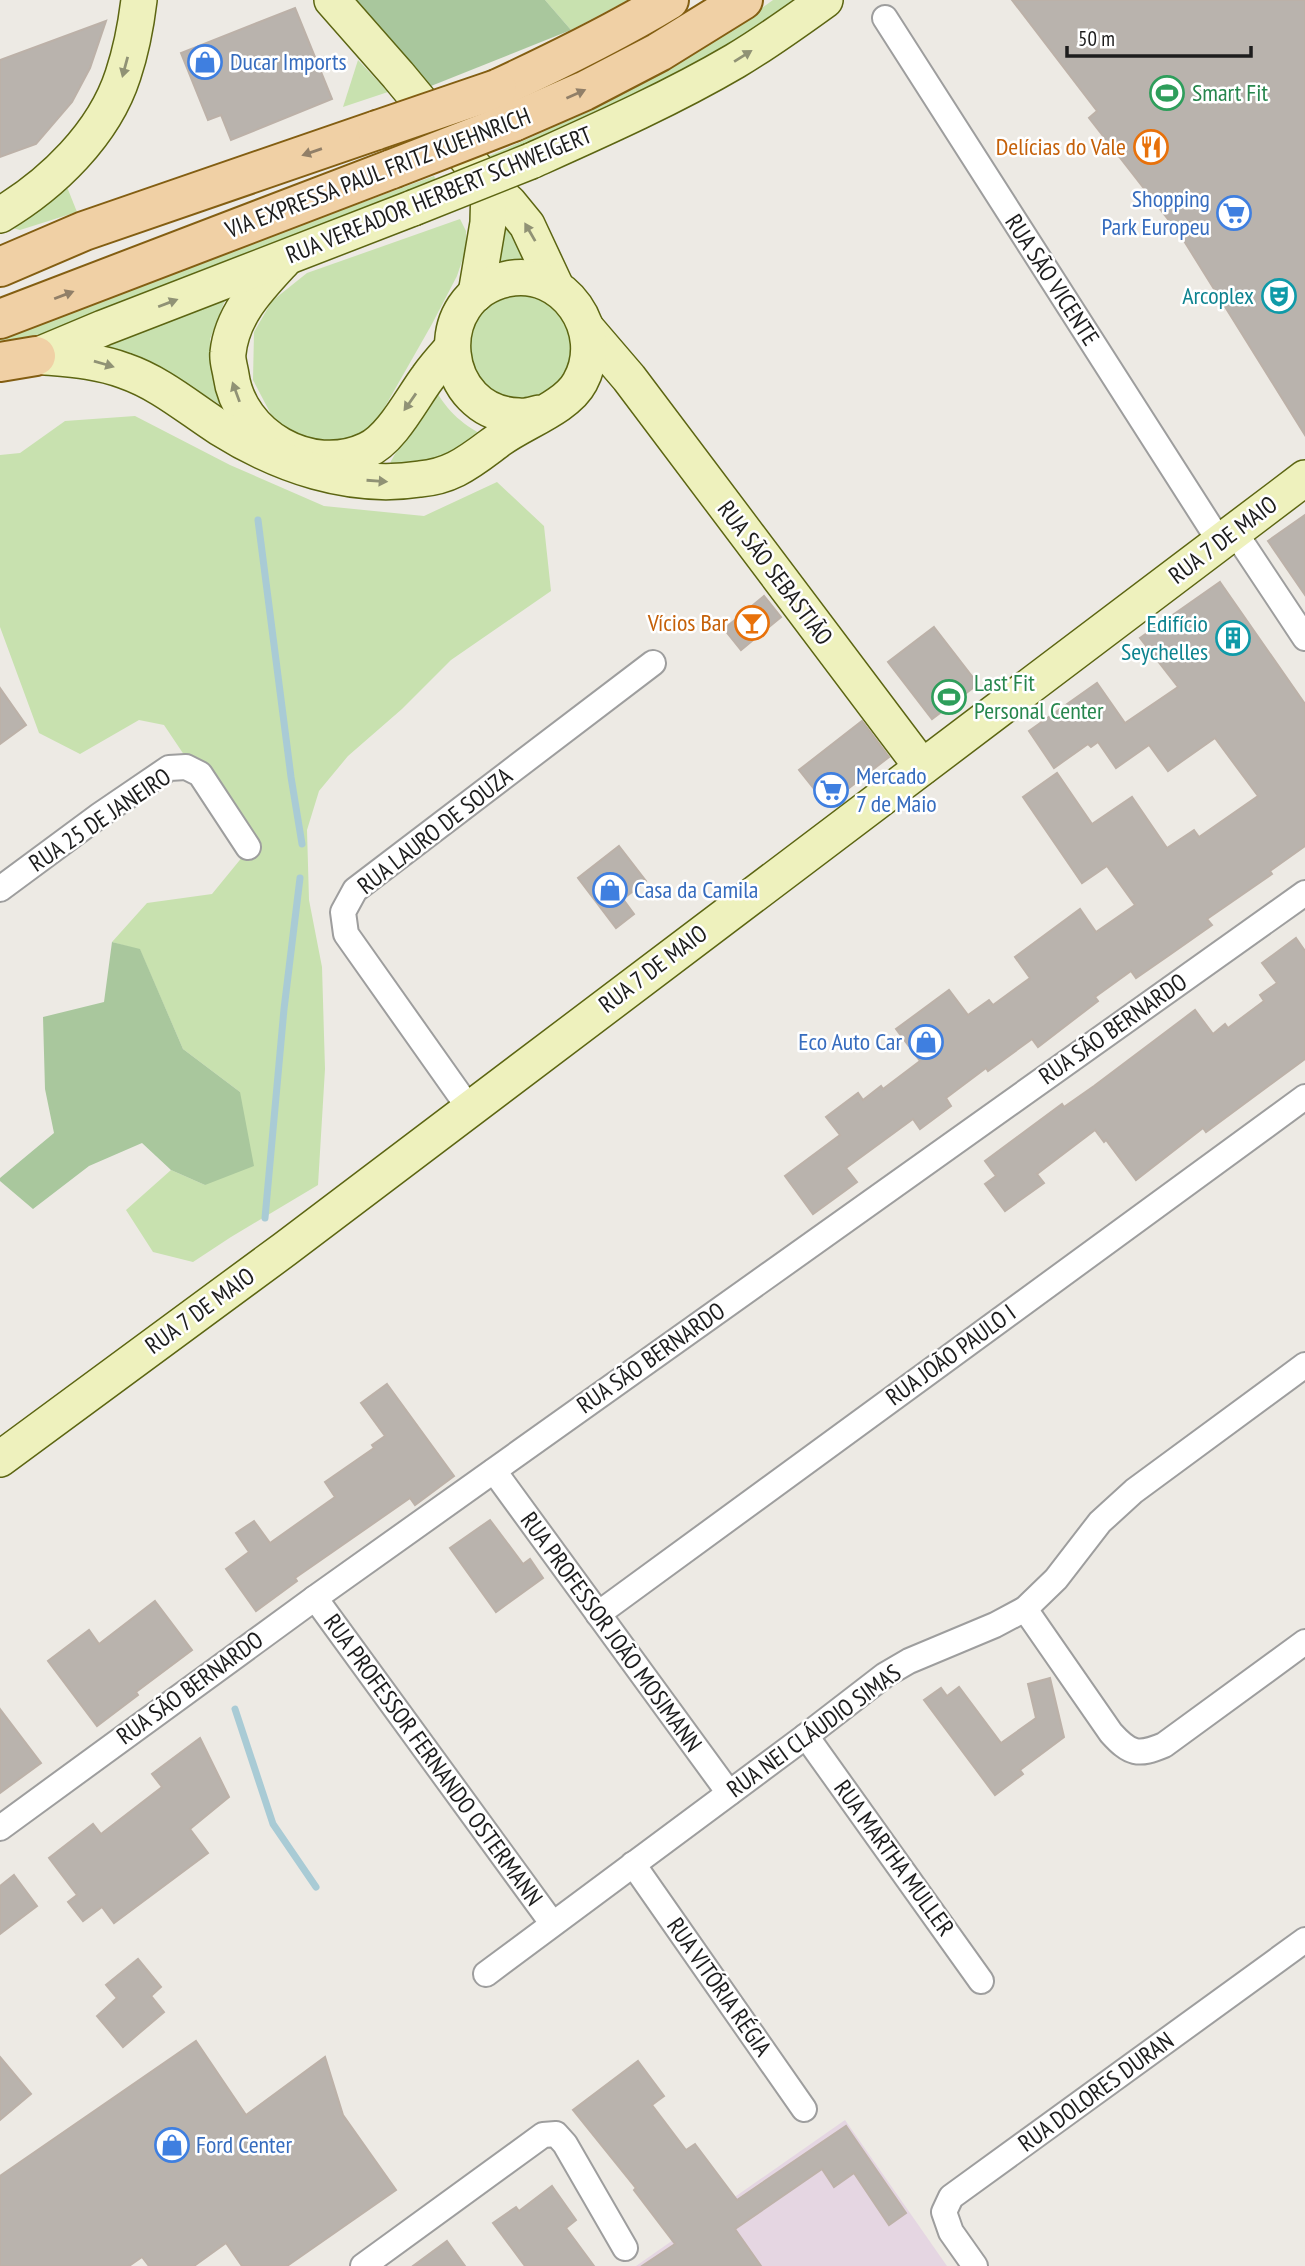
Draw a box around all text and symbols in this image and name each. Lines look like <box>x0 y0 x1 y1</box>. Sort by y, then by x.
scale bar <box>1067 14 1251 58</box>
text: 50 m <box>1078 25 1115 52</box>
shop icon: Ducar Imports <box>186 43 224 81</box>
place label: Ducar Imports <box>230 46 347 77</box>
one-way arrow <box>733 49 753 62</box>
one-way arrow <box>119 56 130 78</box>
sports icon: Smart Fit <box>1148 74 1186 112</box>
place label: Smart Fit <box>1192 77 1268 108</box>
one-way arrow <box>566 88 586 100</box>
street label: VIA EXPRESSA PAUL FRITZ KUEHNRICH <box>220 100 535 245</box>
street label: RUA VEREADOR HERBERT SCHWEIGERT <box>281 119 597 270</box>
restaurant icon: Delícias do Vale <box>1132 128 1170 166</box>
place label: Delícias do Vale <box>996 131 1126 162</box>
one-way arrow <box>302 147 323 158</box>
place label: Shopping Park Europeu <box>1101 183 1210 242</box>
supermarket icon: Shopping Park Europeu <box>1215 194 1253 232</box>
street label: RUA SÃO VICENTE <box>998 208 1106 351</box>
one-way arrow <box>523 222 536 241</box>
theatre icon: Arcoplex <box>1260 277 1298 315</box>
place label: Arcoplex <box>1182 280 1254 311</box>
one-way arrow <box>53 289 74 300</box>
one-way arrow <box>157 298 178 309</box>
one-way arrow <box>94 360 115 370</box>
one-way arrow <box>230 381 241 402</box>
one-way arrow <box>403 393 417 411</box>
one-way arrow <box>366 476 388 487</box>
street label: RUA 7 DE MAIO <box>1162 489 1283 590</box>
street label: RUA SÃO SEBASTIÃO <box>711 494 840 651</box>
bar icon: Vícios Bar <box>733 604 771 642</box>
place label: Vícios Bar <box>647 607 728 638</box>
place label: Edifício Seychelles <box>1121 608 1208 667</box>
building icon: Edifício Seychelles <box>1214 619 1252 657</box>
place label: Last Fit Personal Center <box>974 667 1104 726</box>
sports icon: Last Fit Personal Center <box>930 678 968 716</box>
street label: RUA LAURO DE SOUZA <box>351 760 519 901</box>
place label: Mercado 7 de Maio <box>856 760 937 819</box>
street label: RUA 25 DE JANEIRO <box>23 761 176 878</box>
supermarket icon: Mercado 7 de Maio <box>812 771 850 809</box>
shop icon: Casa da Camila <box>591 871 629 909</box>
place label: Casa da Camila <box>634 874 758 905</box>
street label: RUA 7 DE MAIO <box>592 918 713 1019</box>
street label: RUA SÃO BERNARDO <box>1033 966 1193 1091</box>
shop icon: Eco Auto Car <box>907 1023 945 1061</box>
place label: Eco Auto Car <box>798 1026 902 1057</box>
street label: RUA 7 DE MAIO <box>139 1260 261 1361</box>
street label: RUA SÃO BERNARDO <box>571 1295 731 1420</box>
street label: RUA JOÃO PAULO I <box>880 1297 1022 1412</box>
street label: RUA PROFESSOR JOÃO MOSIMANN <box>514 1506 709 1758</box>
street label: RUA PROFESSOR FERNANDO OSTERMANN <box>317 1608 550 1912</box>
street label: RUA SÃO BERNARDO <box>110 1624 269 1751</box>
street label: RUA NEI CLÁUDIO SIMAS <box>721 1657 907 1804</box>
street label: RUA MARTHA MULLER <box>827 1774 961 1942</box>
street label: RUA VITÓRIA RÉGIA <box>660 1911 779 2063</box>
street label: RUA DOLORES DURAN <box>1012 2025 1180 2158</box>
shop icon: Ford Center <box>153 2126 191 2164</box>
place label: Ford Center <box>196 2129 292 2160</box>

